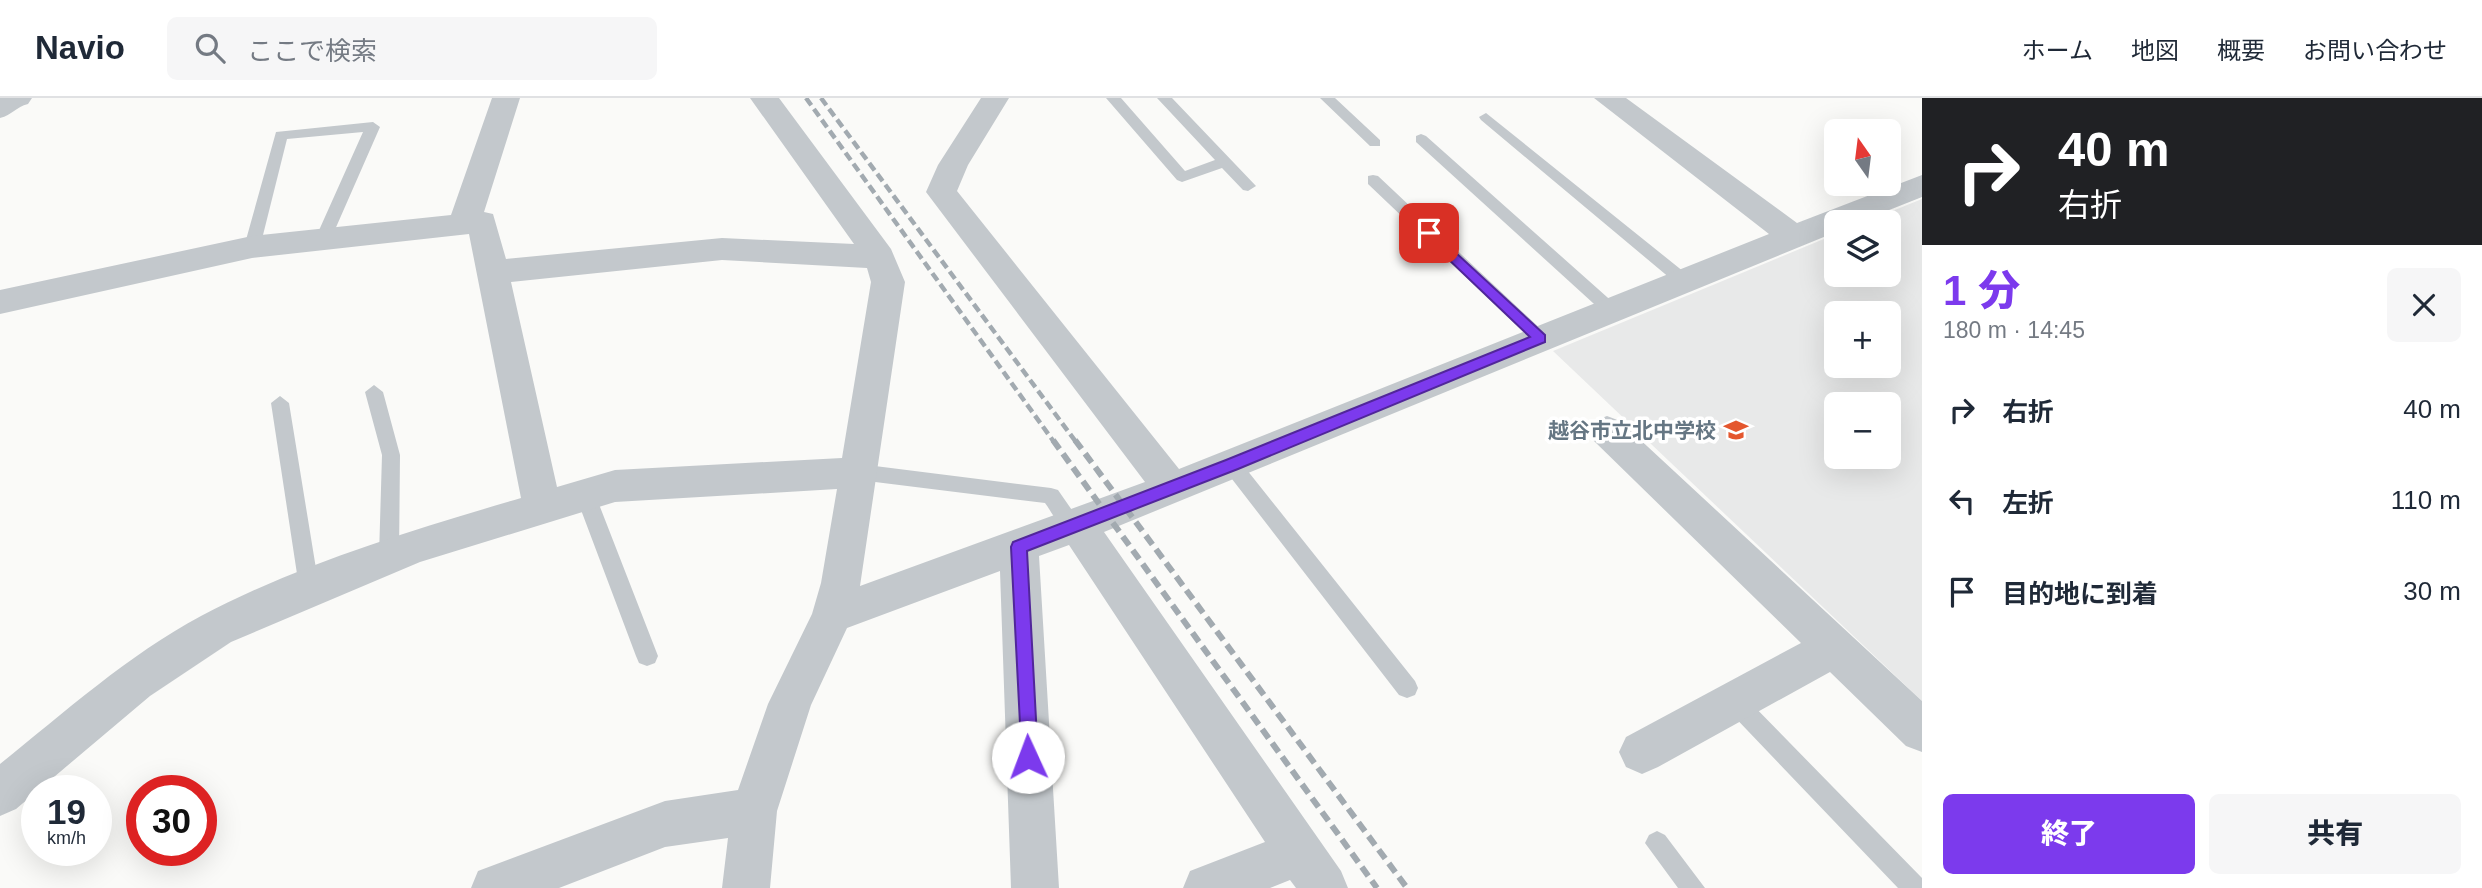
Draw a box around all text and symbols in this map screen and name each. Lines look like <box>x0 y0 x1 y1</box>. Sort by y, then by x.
search box <box>167 17 657 80</box>
text: Navio <box>35 29 125 66</box>
icon: search <box>191 29 229 67</box>
text: ここで検索 <box>247 36 377 66</box>
text: ホーム <box>2022 37 2093 64</box>
text: 地図 <box>2131 37 2179 64</box>
text: 概要 <box>2217 37 2265 64</box>
text: お問い合わせ <box>2303 37 2447 64</box>
north arrow <box>1824 119 1900 196</box>
map controls <box>1824 119 1901 469</box>
text: 40 m <box>2058 122 2170 176</box>
icon: right <box>1943 126 2034 217</box>
text: 右折 <box>2058 187 2122 223</box>
pin <box>1399 203 1459 263</box>
button: layers <box>1824 210 1901 287</box>
icon: arrive <box>1410 214 1448 252</box>
text: 1 分 <box>1943 267 2020 314</box>
button: close <box>2387 268 2461 342</box>
button: + <box>1824 301 1901 378</box>
text: 180 m · 14:45 <box>1943 317 2085 343</box>
icon: right <box>1943 391 1981 429</box>
button: − <box>1824 392 1901 469</box>
text: 40 m <box>2403 394 2461 424</box>
text: 右折 <box>2002 397 2054 427</box>
school or university icon: 越谷市立北中学校 <box>1722 416 1750 444</box>
place label: 越谷市立北中学校 <box>1548 419 1716 442</box>
icon: left <box>1943 482 1981 520</box>
text: 110 m <box>2391 485 2461 515</box>
text: 左折 <box>2002 488 2054 518</box>
icon: arrive <box>1943 573 1981 611</box>
text: 30 m <box>2403 576 2461 606</box>
text: 目的地に到着 <box>2002 579 2158 609</box>
position arrow <box>991 720 1065 794</box>
speed limit sign: 30 <box>126 775 217 866</box>
text: 19 <box>47 792 86 831</box>
button: 終了 <box>1943 794 2195 874</box>
button: 共有 <box>2209 794 2461 874</box>
text: km/h <box>47 828 86 848</box>

